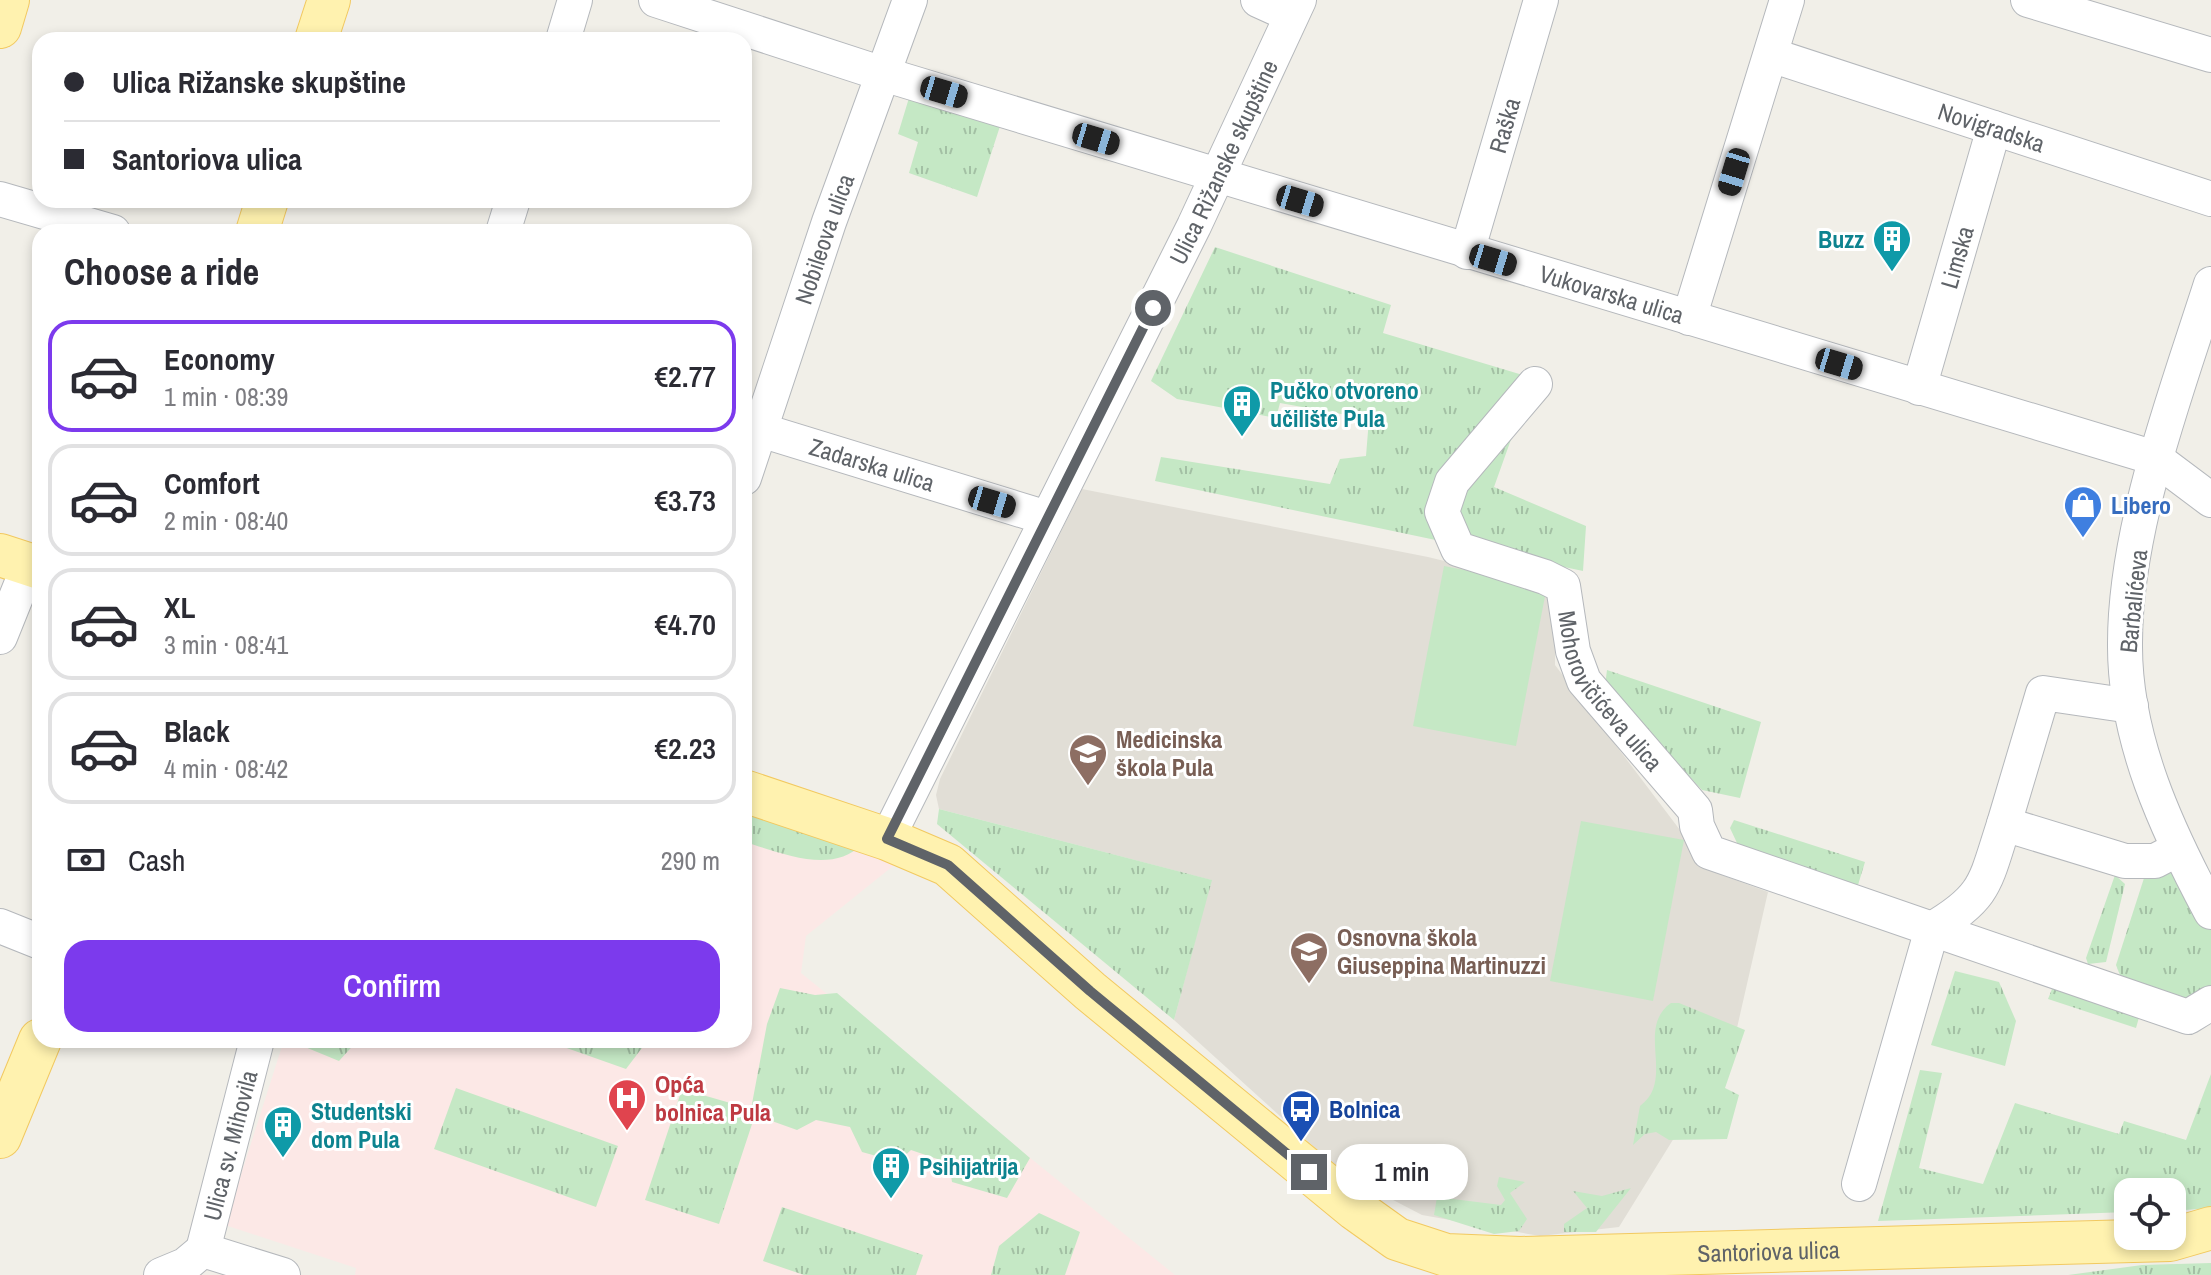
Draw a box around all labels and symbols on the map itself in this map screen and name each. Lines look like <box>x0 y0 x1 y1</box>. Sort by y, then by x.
street label: Ulica Rižanske skupštine <box>1161 55 1285 270</box>
car <box>918 74 970 110</box>
street label: Raška <box>1481 94 1527 157</box>
street label: Novigradska <box>1934 95 2049 160</box>
car <box>1070 121 1122 157</box>
car <box>1716 146 1752 198</box>
street label: Nobileova ulica <box>787 169 861 308</box>
car <box>1274 183 1326 219</box>
building icon: Buzz <box>1871 218 1913 273</box>
street label: Limska <box>1933 222 1981 292</box>
place label: Buzz <box>1818 223 1864 255</box>
car <box>1467 242 1519 278</box>
street label: Vukovarska ulica <box>1536 257 1688 331</box>
route start <box>1135 290 1171 326</box>
car <box>1813 346 1865 382</box>
place label: Pučko otvoreno učilište Pula <box>1270 374 1419 434</box>
building icon: Pučko otvoreno učilište Pula <box>1221 383 1263 438</box>
street label: Zadarska ulica <box>806 430 939 499</box>
car <box>966 484 1018 520</box>
shop icon: Libero <box>2062 484 2104 539</box>
place label: Libero <box>2111 489 2171 521</box>
street label: Barbalićeva <box>2112 548 2154 654</box>
street label: Mohorovičićeva ulica <box>1551 608 1670 777</box>
place label: Medicinska škola Pula <box>1116 723 1222 783</box>
school or university icon: Medicinska škola Pula <box>1067 732 1109 787</box>
place label: Osnovna škola Giuseppina Martinuzzi <box>1337 921 1546 981</box>
school or university icon: Osnovna škola Giuseppina Martinuzzi <box>1288 930 1330 985</box>
street label: Ulica sv. Mihovila <box>195 1067 265 1224</box>
place label: Opća bolnica Pula <box>655 1068 771 1128</box>
hospital icon: Opća bolnica Pula <box>606 1077 648 1132</box>
bus stop icon: Bolnica <box>1280 1088 1322 1143</box>
place label: Bolnica <box>1329 1093 1400 1125</box>
place label: Studentski dom Pula <box>311 1095 412 1155</box>
building icon: Studentski dom Pula <box>262 1104 304 1159</box>
callout: 1 min <box>1337 1144 1469 1200</box>
building icon: Psihijatrija <box>870 1145 912 1200</box>
place label: Psihijatrija <box>919 1150 1019 1182</box>
route end <box>1291 1154 1327 1190</box>
street label: Santoriova ulica <box>1697 1233 1840 1269</box>

